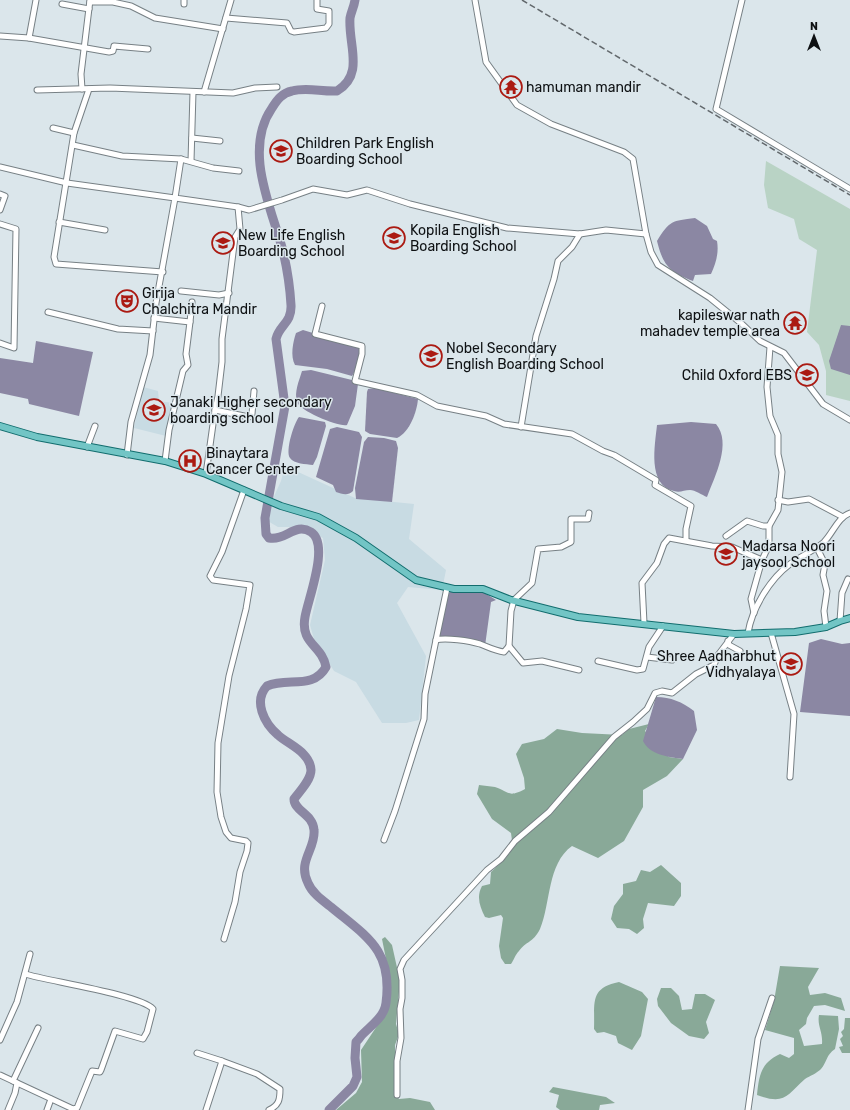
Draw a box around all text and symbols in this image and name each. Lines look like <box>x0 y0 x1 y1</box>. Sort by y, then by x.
north arrow <box>794 16 834 56</box>
text: N <box>810 20 818 33</box>
temple icon: hamuman mandir <box>498 74 524 100</box>
place label: hamuman mandir <box>526 79 642 96</box>
place label: Children Park English Boarding School <box>296 135 434 168</box>
school or university icon: Children Park English Boarding School <box>268 138 294 164</box>
place label: Kopila English Boarding School <box>410 222 517 255</box>
school or university icon: Kopila English Boarding School <box>381 225 407 251</box>
place label: New Life English Boarding School <box>238 227 345 260</box>
school or university icon: New Life English Boarding School <box>210 230 236 256</box>
place label: Girija Chalchitra Mandir <box>142 285 258 318</box>
theatre icon: Girija Chalchitra Mandir <box>114 288 140 314</box>
place label: kapileswar nath mahadev temple area <box>640 307 780 340</box>
temple icon: kapileswar nath mahadev temple area <box>782 310 808 336</box>
place label: Nobel Secondary English Boarding School <box>446 340 604 373</box>
school or university icon: Nobel Secondary English Boarding School <box>418 343 444 369</box>
school or university icon: Child Oxford EBS <box>794 362 820 388</box>
place label: Child Oxford EBS <box>682 367 792 384</box>
place label: Janaki Higher secondary boarding school <box>170 394 332 427</box>
school or university icon: Janaki Higher secondary boarding school <box>141 397 167 423</box>
place label: Binaytara Cancer Center <box>206 445 300 478</box>
hospital icon: Binaytara Cancer Center <box>177 448 203 474</box>
place label: Madarsa Noori jaysool School <box>741 538 835 571</box>
school or university icon: Madarsa Noori jaysool School <box>713 541 739 567</box>
place label: Shree Aadharbhut Vidhyalaya <box>657 648 777 681</box>
school or university icon: Shree Aadharbhut Vidhyalaya <box>778 651 804 677</box>

